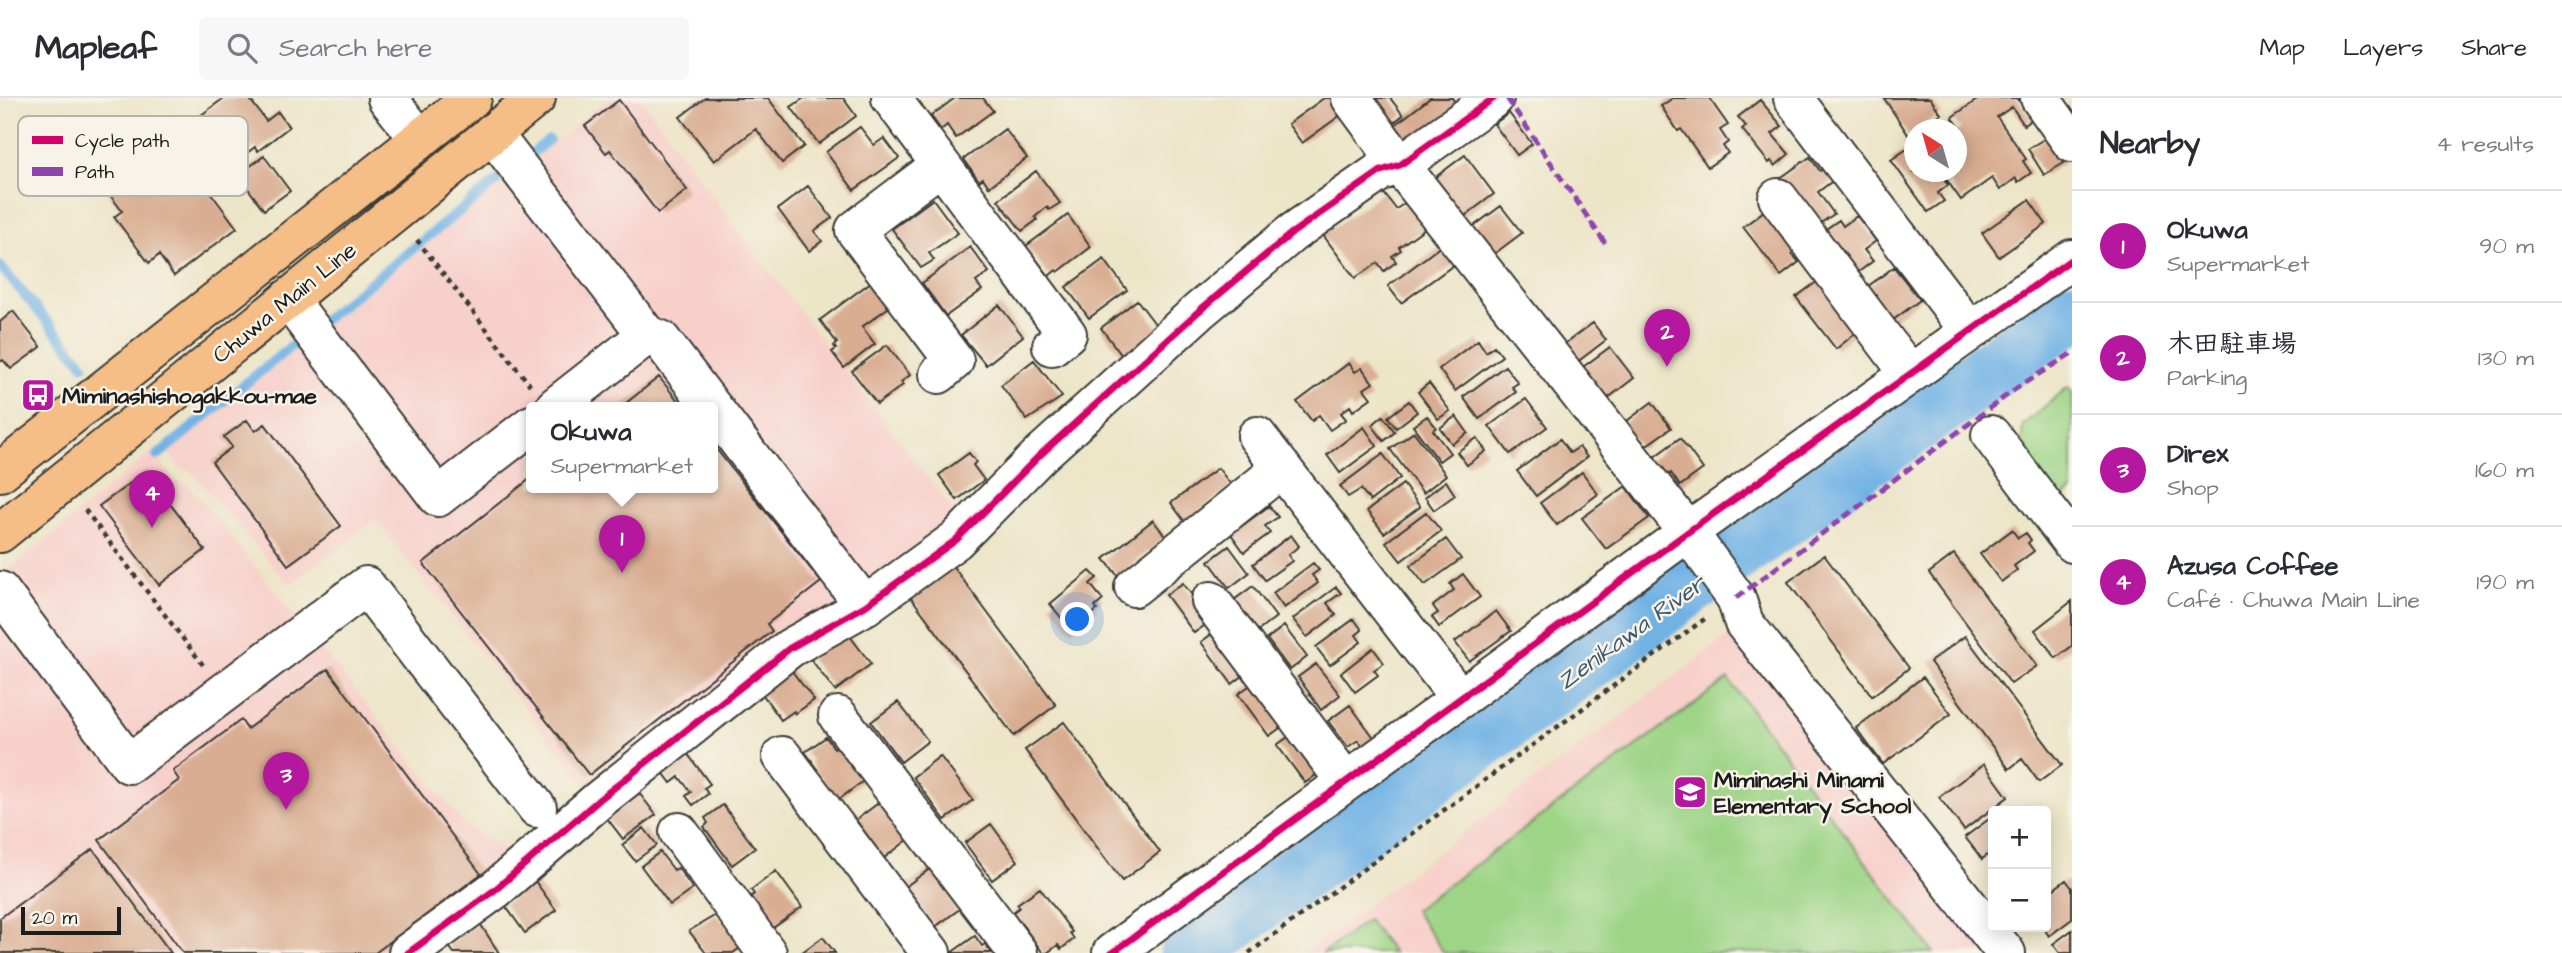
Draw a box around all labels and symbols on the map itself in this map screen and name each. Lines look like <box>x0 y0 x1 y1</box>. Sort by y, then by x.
legend <box>18 116 248 196</box>
north arrow <box>1904 119 1967 182</box>
text: Cycle path <box>75 128 170 156</box>
text: Path <box>75 159 114 186</box>
street label: Chuwa Main Line <box>206 235 364 371</box>
pin: 2 <box>1644 309 1690 367</box>
bus stop icon: Miminashishogakkou-mae <box>19 376 57 414</box>
place label: Miminashishogakkou-mae <box>62 380 318 413</box>
pin: 4 <box>129 470 175 528</box>
pin: 1 <box>599 515 645 573</box>
water label: Zenikawa River <box>1551 566 1715 698</box>
your location <box>1060 602 1094 636</box>
pin: 3 <box>263 752 309 810</box>
place label: Miminashi Minami Elementary School <box>1714 764 1912 824</box>
school or university icon: Miminashi Minami Elementary School <box>1671 773 1709 811</box>
scale bar <box>21 904 121 936</box>

